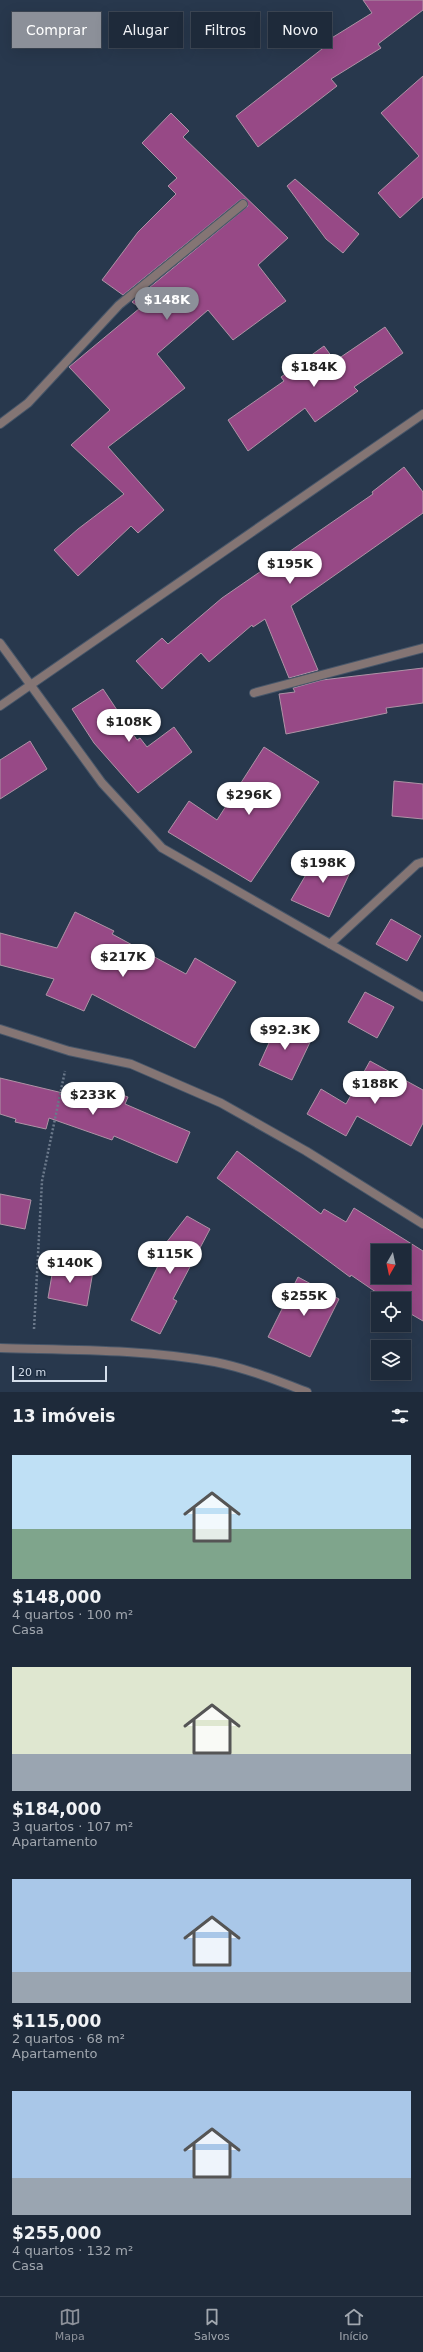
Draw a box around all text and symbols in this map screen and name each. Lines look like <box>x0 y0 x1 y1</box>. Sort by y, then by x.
chip: Comprar <box>12 12 101 48</box>
chip: Alugar <box>109 12 183 48</box>
chip: Filtros <box>191 12 260 48</box>
chip: Novo <box>268 12 332 48</box>
pin: $148K <box>139 287 195 321</box>
text: $148K <box>144 292 190 307</box>
pin: $184K <box>286 354 342 388</box>
text: $184K <box>291 359 337 374</box>
pin: $195K <box>262 551 318 585</box>
text: $195K <box>267 556 313 571</box>
pin: $108K <box>101 709 157 743</box>
text: $108K <box>106 714 152 729</box>
pin: $296K <box>221 782 277 816</box>
text: $296K <box>226 787 272 802</box>
pin: $198K <box>295 850 351 884</box>
text: $198K <box>300 855 346 870</box>
pin: $217K <box>95 944 151 978</box>
text: $217K <box>100 949 146 964</box>
pin: $92.3K <box>252 1017 318 1051</box>
text: $92.3K <box>259 1022 311 1037</box>
pin: $188K <box>347 1071 403 1105</box>
text: $188K <box>352 1076 398 1091</box>
pin: $233K <box>65 1082 121 1116</box>
text: $233K <box>70 1087 116 1102</box>
pin: $115K <box>142 1241 198 1275</box>
north arrow <box>371 1244 411 1284</box>
map controls <box>371 1244 411 1380</box>
text: $115K <box>147 1246 193 1261</box>
pin: $140K <box>42 1250 98 1284</box>
text: $140K <box>47 1255 93 1270</box>
pin: $255K <box>276 1283 332 1317</box>
text: $255K <box>281 1288 327 1303</box>
button: locate <box>371 1292 411 1332</box>
button: layers <box>371 1340 411 1380</box>
scale bar <box>12 1364 107 1383</box>
text: 20 m <box>18 1366 46 1379</box>
icon: filters <box>389 1405 411 1427</box>
text: 13 imóveis <box>12 1406 115 1426</box>
icon: home <box>176 1481 248 1553</box>
text: $148,000 <box>12 1587 101 1607</box>
text: 4 quartos · 100 m² <box>12 1607 133 1622</box>
text: Casa <box>12 1622 44 1637</box>
icon: home <box>176 1693 248 1765</box>
text: $184,000 <box>12 1799 101 1819</box>
text: 3 quartos · 107 m² <box>12 1819 133 1834</box>
text: Apartamento <box>12 1834 97 1849</box>
icon: home <box>176 1905 248 1977</box>
text: $115,000 <box>12 2011 101 2031</box>
text: 2 quartos · 68 m² <box>12 2031 125 2046</box>
text: Apartamento <box>12 2046 97 2061</box>
icon: home <box>176 2117 248 2189</box>
text: $255,000 <box>12 2223 101 2243</box>
text: 4 quartos · 132 m² <box>12 2243 133 2258</box>
text: Casa <box>12 2258 44 2273</box>
tab: Mapa <box>55 2306 85 2343</box>
tab: Salvos <box>194 2306 230 2343</box>
tab: Início <box>339 2306 368 2343</box>

